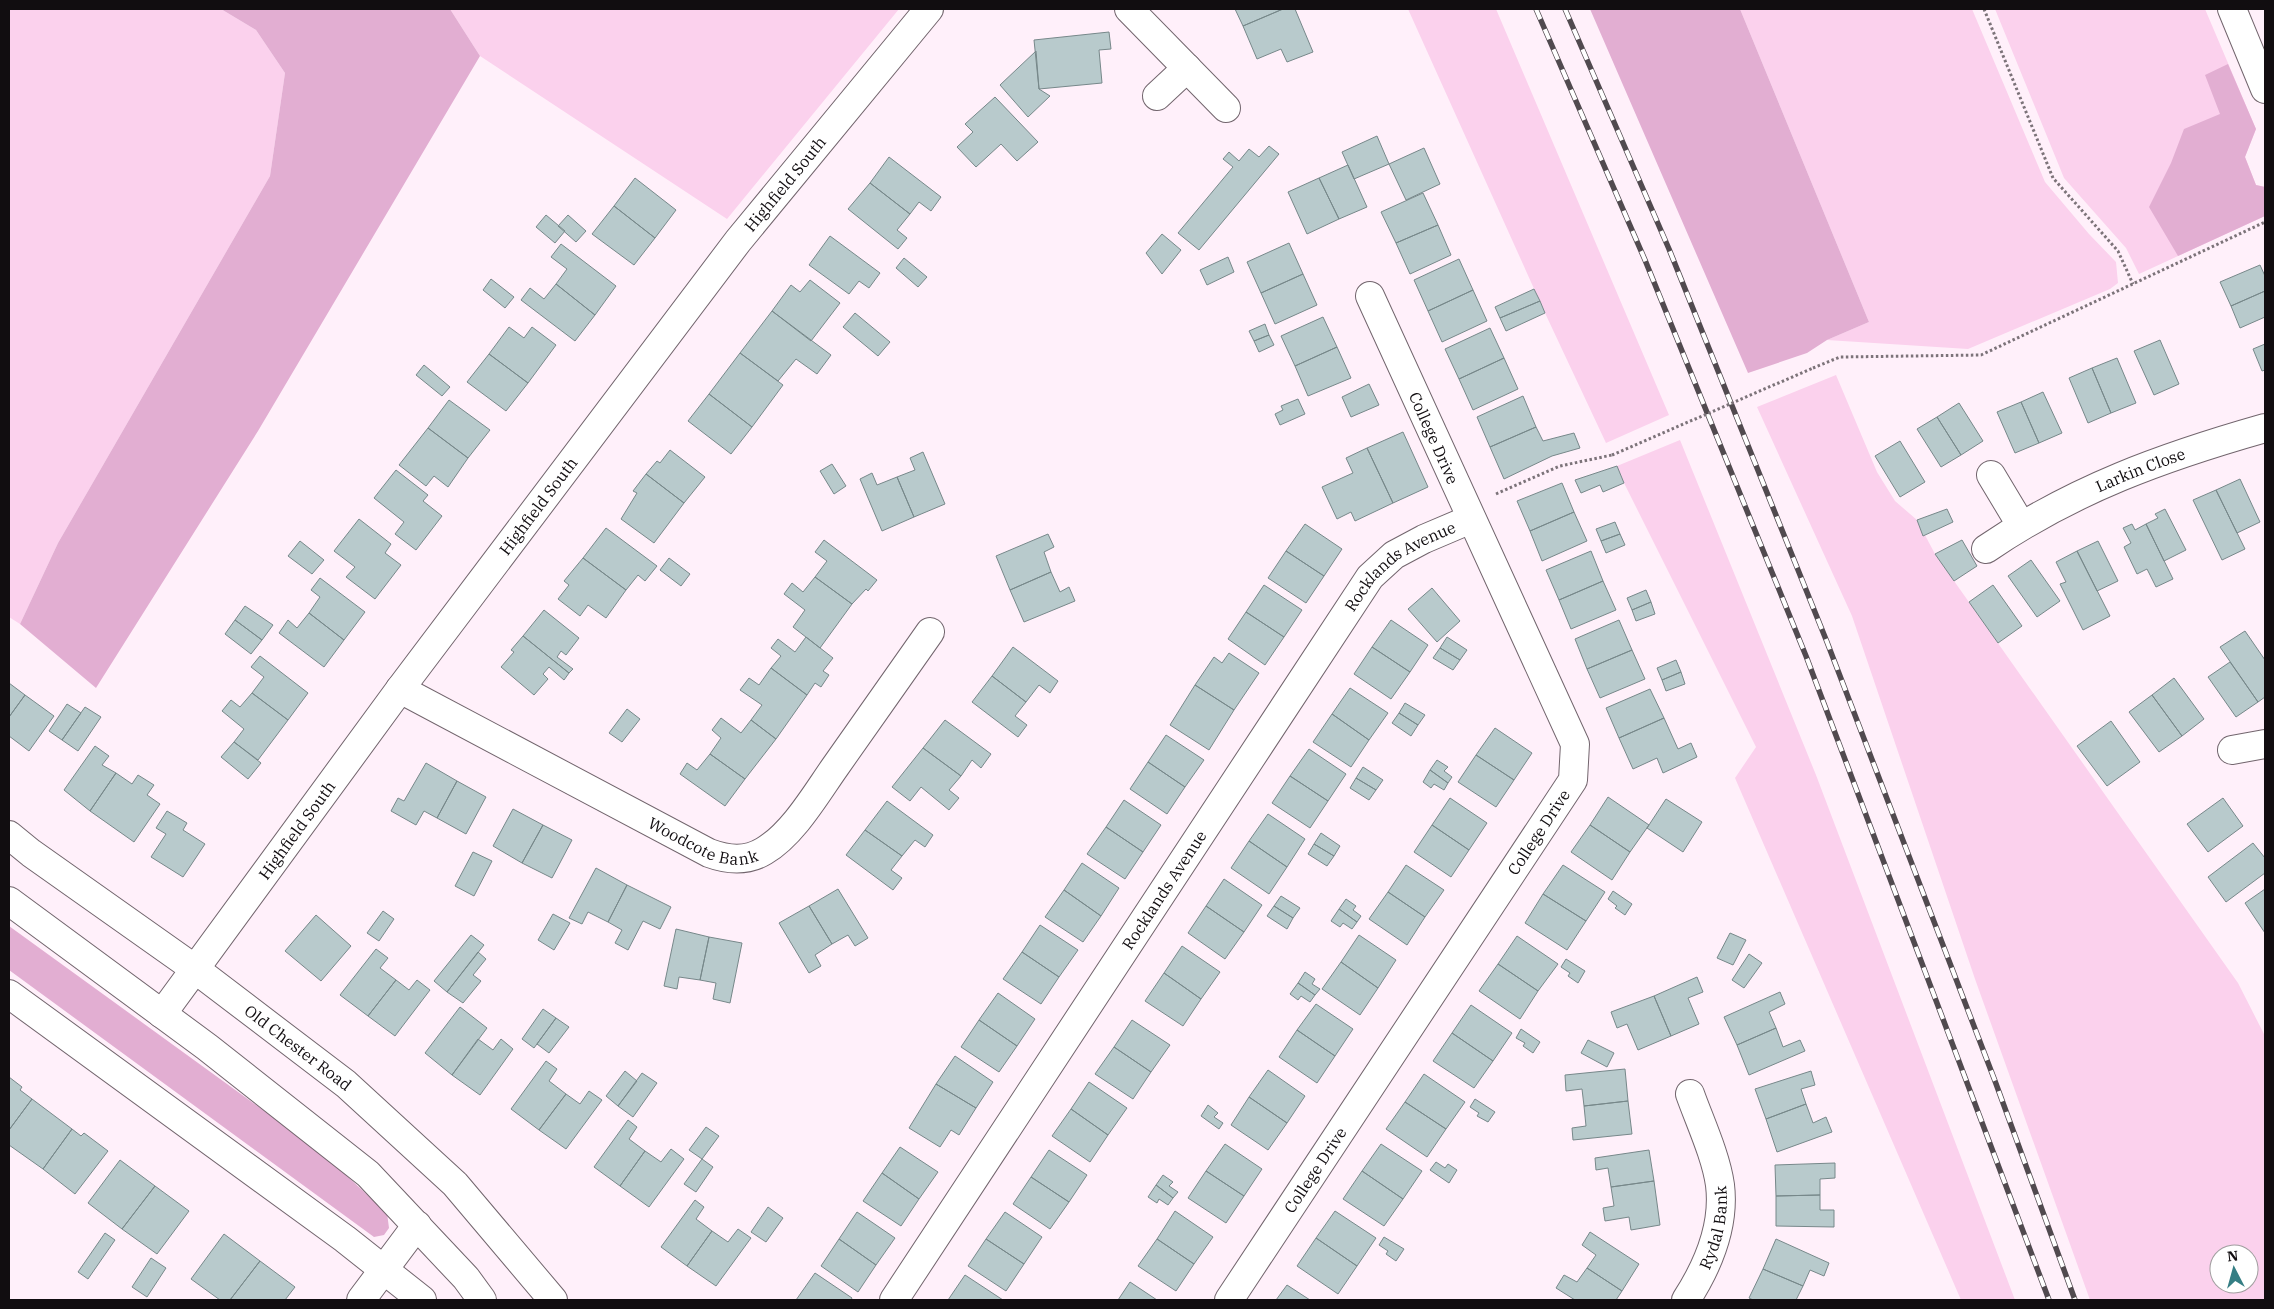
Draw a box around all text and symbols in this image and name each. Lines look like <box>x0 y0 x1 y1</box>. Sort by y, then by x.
street label: Highfield South <box>740 132 830 236</box>
street label: College Drive <box>1405 389 1463 487</box>
street label: Larkin Close <box>2092 443 2188 496</box>
street label: Highfield South <box>495 453 581 559</box>
street label: Rocklands Avenue <box>1340 517 1458 615</box>
street label: Highfield South <box>254 777 339 883</box>
street label: College Drive <box>1503 785 1574 879</box>
street label: Woodcote Bank <box>645 813 761 869</box>
street label: Rocklands Avenue <box>1118 826 1210 953</box>
street label: Old Chester Road <box>241 1000 356 1095</box>
street label: College Drive <box>1279 1123 1351 1217</box>
street label: Rydal Bank <box>1695 1184 1731 1272</box>
north arrow <box>2209 1244 2259 1294</box>
text: N <box>2226 1247 2239 1266</box>

